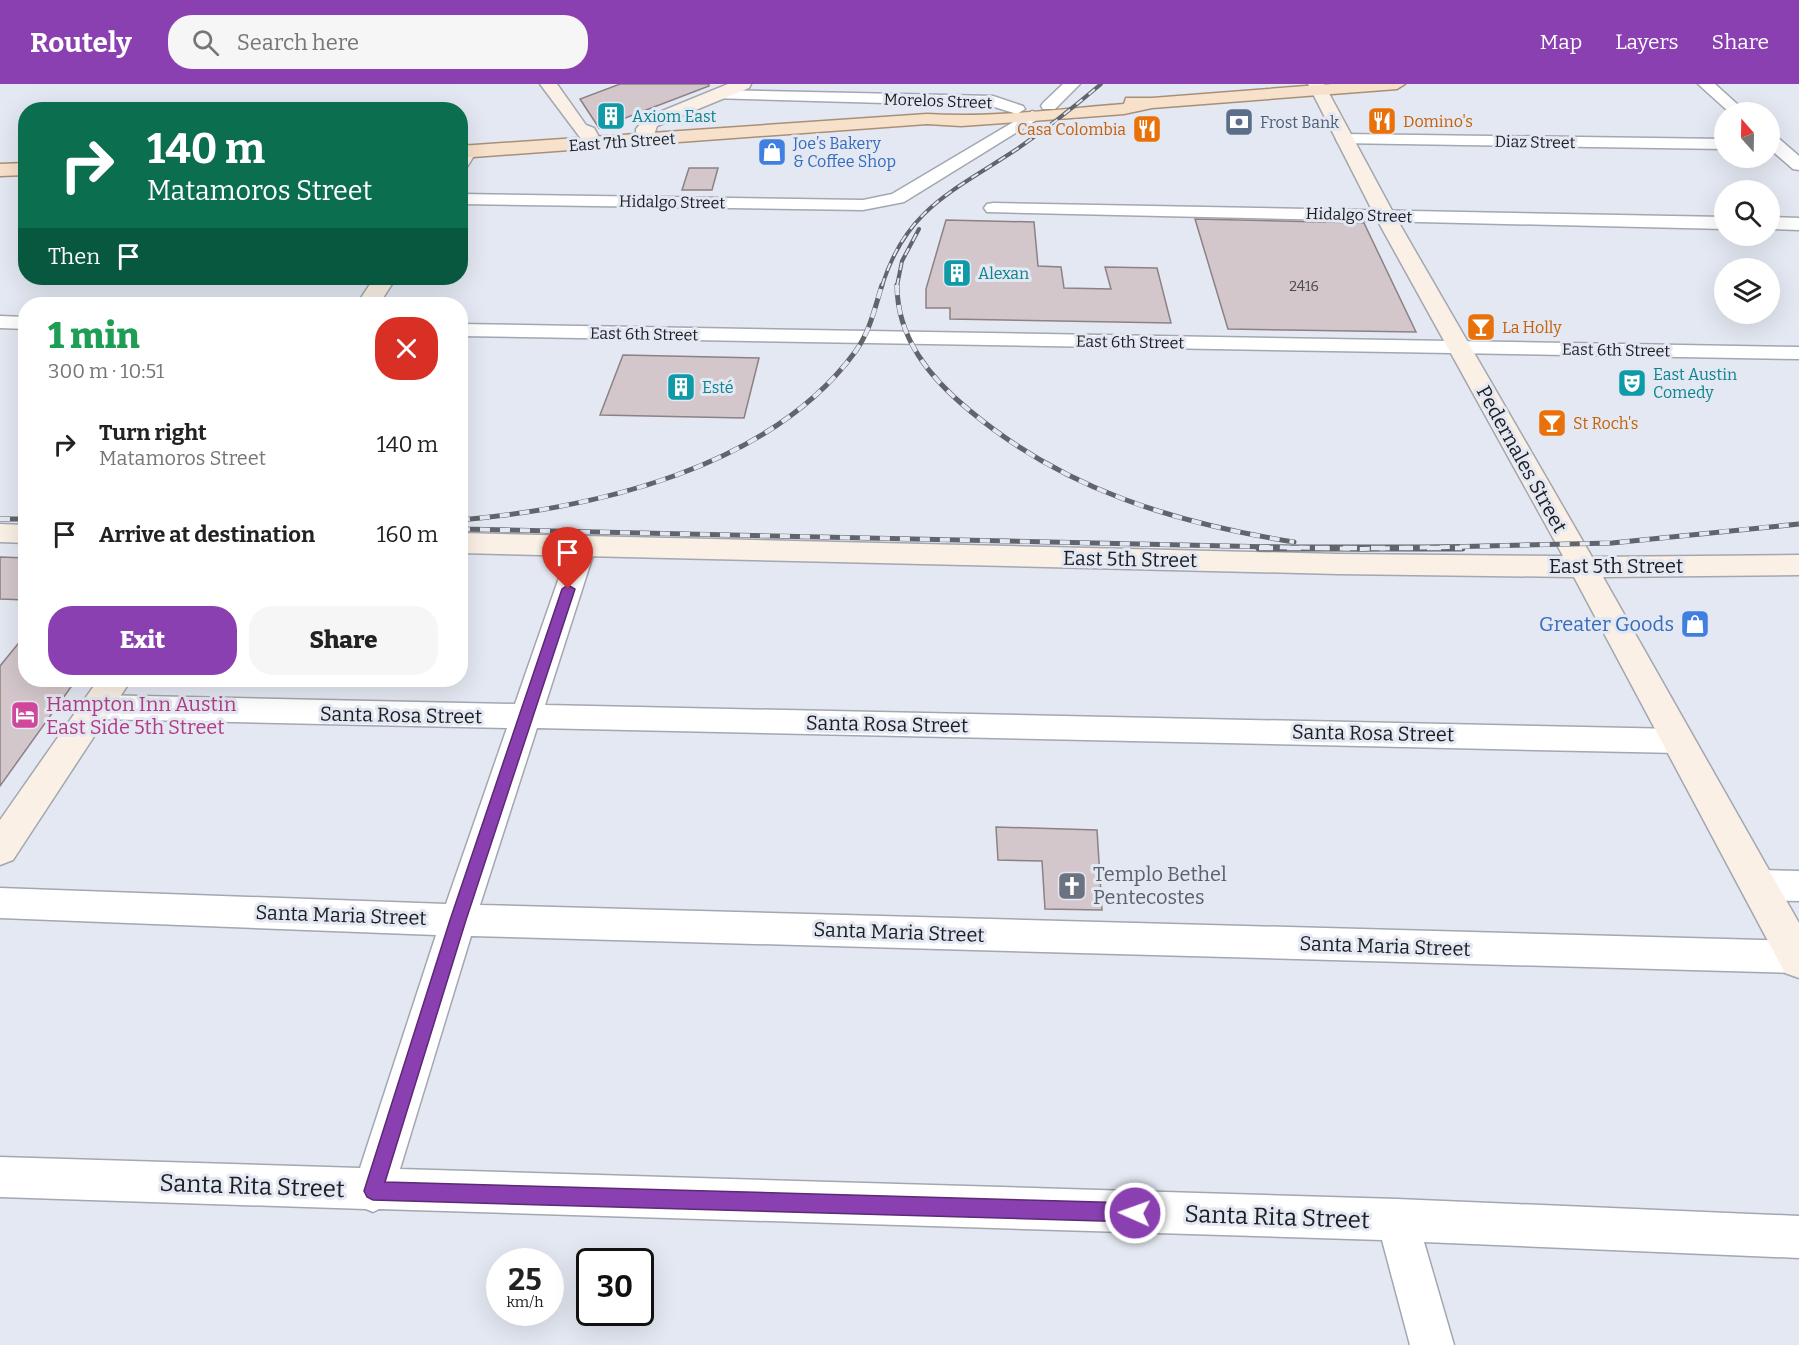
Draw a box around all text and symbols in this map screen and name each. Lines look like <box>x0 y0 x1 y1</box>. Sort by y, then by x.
search box <box>168 15 588 69</box>
text: Routely <box>30 26 132 59</box>
icon: search <box>189 26 222 59</box>
text: Search here <box>237 29 359 56</box>
text: Map <box>1540 29 1582 55</box>
text: Layers <box>1615 29 1679 55</box>
text: Share <box>1712 29 1769 55</box>
street label: Morelos Street <box>883 90 993 112</box>
building icon: Axiom East <box>595 100 627 132</box>
north arrow <box>1714 102 1780 168</box>
map controls <box>1714 102 1780 324</box>
restaurant icon: Domino's <box>1366 105 1398 137</box>
bank icon: Frost Bank <box>1223 106 1255 138</box>
place label: Axiom East <box>632 107 717 126</box>
place label: Domino's <box>1403 112 1473 131</box>
restaurant icon: Casa Colombia <box>1131 113 1163 145</box>
place label: Frost Bank <box>1260 113 1339 132</box>
place label: Casa Colombia <box>1017 120 1126 139</box>
text: 140 m <box>147 124 265 174</box>
icon: right <box>48 126 126 204</box>
street label: East 7th Street <box>568 129 676 155</box>
street label: Diaz Street <box>1495 132 1576 152</box>
place label: Joe’s Bakery & Coffee Shop <box>792 134 896 171</box>
shop icon: Joe’s Bakery & Coffee Shop <box>756 136 788 168</box>
text: Matamoros Street <box>147 175 372 207</box>
button: search <box>1714 180 1780 246</box>
street label: Hidalgo Street <box>619 192 726 212</box>
street label: Hidalgo Street <box>1305 204 1413 226</box>
icon: arrive <box>112 240 145 273</box>
text: Then <box>48 243 100 270</box>
building icon: Alexan <box>941 257 973 289</box>
button: layers <box>1714 258 1780 324</box>
place label: Alexan <box>978 264 1029 283</box>
house number: 2416 <box>1289 278 1319 295</box>
bar icon: La Holly <box>1465 311 1497 343</box>
text: 1 min <box>48 314 140 358</box>
button: close <box>375 317 438 380</box>
place label: La Holly <box>1502 318 1562 337</box>
street label: East 6th Street <box>590 324 699 344</box>
street label: East 6th Street <box>1076 332 1185 352</box>
street label: East 6th Street <box>1562 340 1671 360</box>
text: 300 m · 10:51 <box>48 359 164 383</box>
place label: East Austin Comedy <box>1653 365 1737 402</box>
theatre icon: East Austin Comedy <box>1616 367 1648 399</box>
building icon: Esté <box>665 371 697 403</box>
place label: Esté <box>702 378 734 397</box>
street label: Pedernales Street <box>1472 381 1572 537</box>
bar icon: St Roch's <box>1536 407 1568 439</box>
place label: St Roch's <box>1573 414 1638 433</box>
text: Turn right <box>99 419 207 446</box>
icon: right <box>48 428 81 461</box>
text: 140 m <box>377 431 438 458</box>
text: Matamoros Street <box>99 446 266 470</box>
icon: arrive <box>48 518 81 551</box>
text: Arrive at destination <box>99 521 315 548</box>
text: 160 m <box>377 521 438 548</box>
pin <box>542 527 593 589</box>
icon: arrive <box>551 536 584 569</box>
street label: East 5th Street <box>1063 546 1197 572</box>
street label: East 5th Street <box>1549 554 1683 578</box>
button: Exit <box>48 606 237 675</box>
button: Share <box>249 606 438 675</box>
shop icon: Greater Goods <box>1679 608 1711 640</box>
place label: Greater Goods <box>1539 612 1674 636</box>
place label: Hampton Inn Austin East Side 5th Street <box>46 692 237 739</box>
hotel icon: Hampton Inn Austin East Side 5th Street <box>9 699 41 731</box>
street label: Santa Rosa Street <box>320 702 482 728</box>
street label: Santa Rosa Street <box>806 711 968 737</box>
street label: Santa Rosa Street <box>1292 720 1454 746</box>
place label: Templo Bethel Pentecostes <box>1093 862 1227 909</box>
church icon: Templo Bethel Pentecostes <box>1056 870 1088 902</box>
street label: Santa Maria Street <box>255 900 427 930</box>
street label: Santa Maria Street <box>813 917 985 947</box>
street label: Santa Maria Street <box>1299 931 1471 961</box>
street label: Santa Rita Street <box>159 1169 345 1203</box>
position arrow <box>1103 1181 1167 1245</box>
street label: Santa Rita Street <box>1184 1200 1370 1234</box>
speed limit sign: 30 <box>576 1248 654 1326</box>
text: 25 <box>508 1262 542 1298</box>
text: km/h <box>506 1293 544 1311</box>

